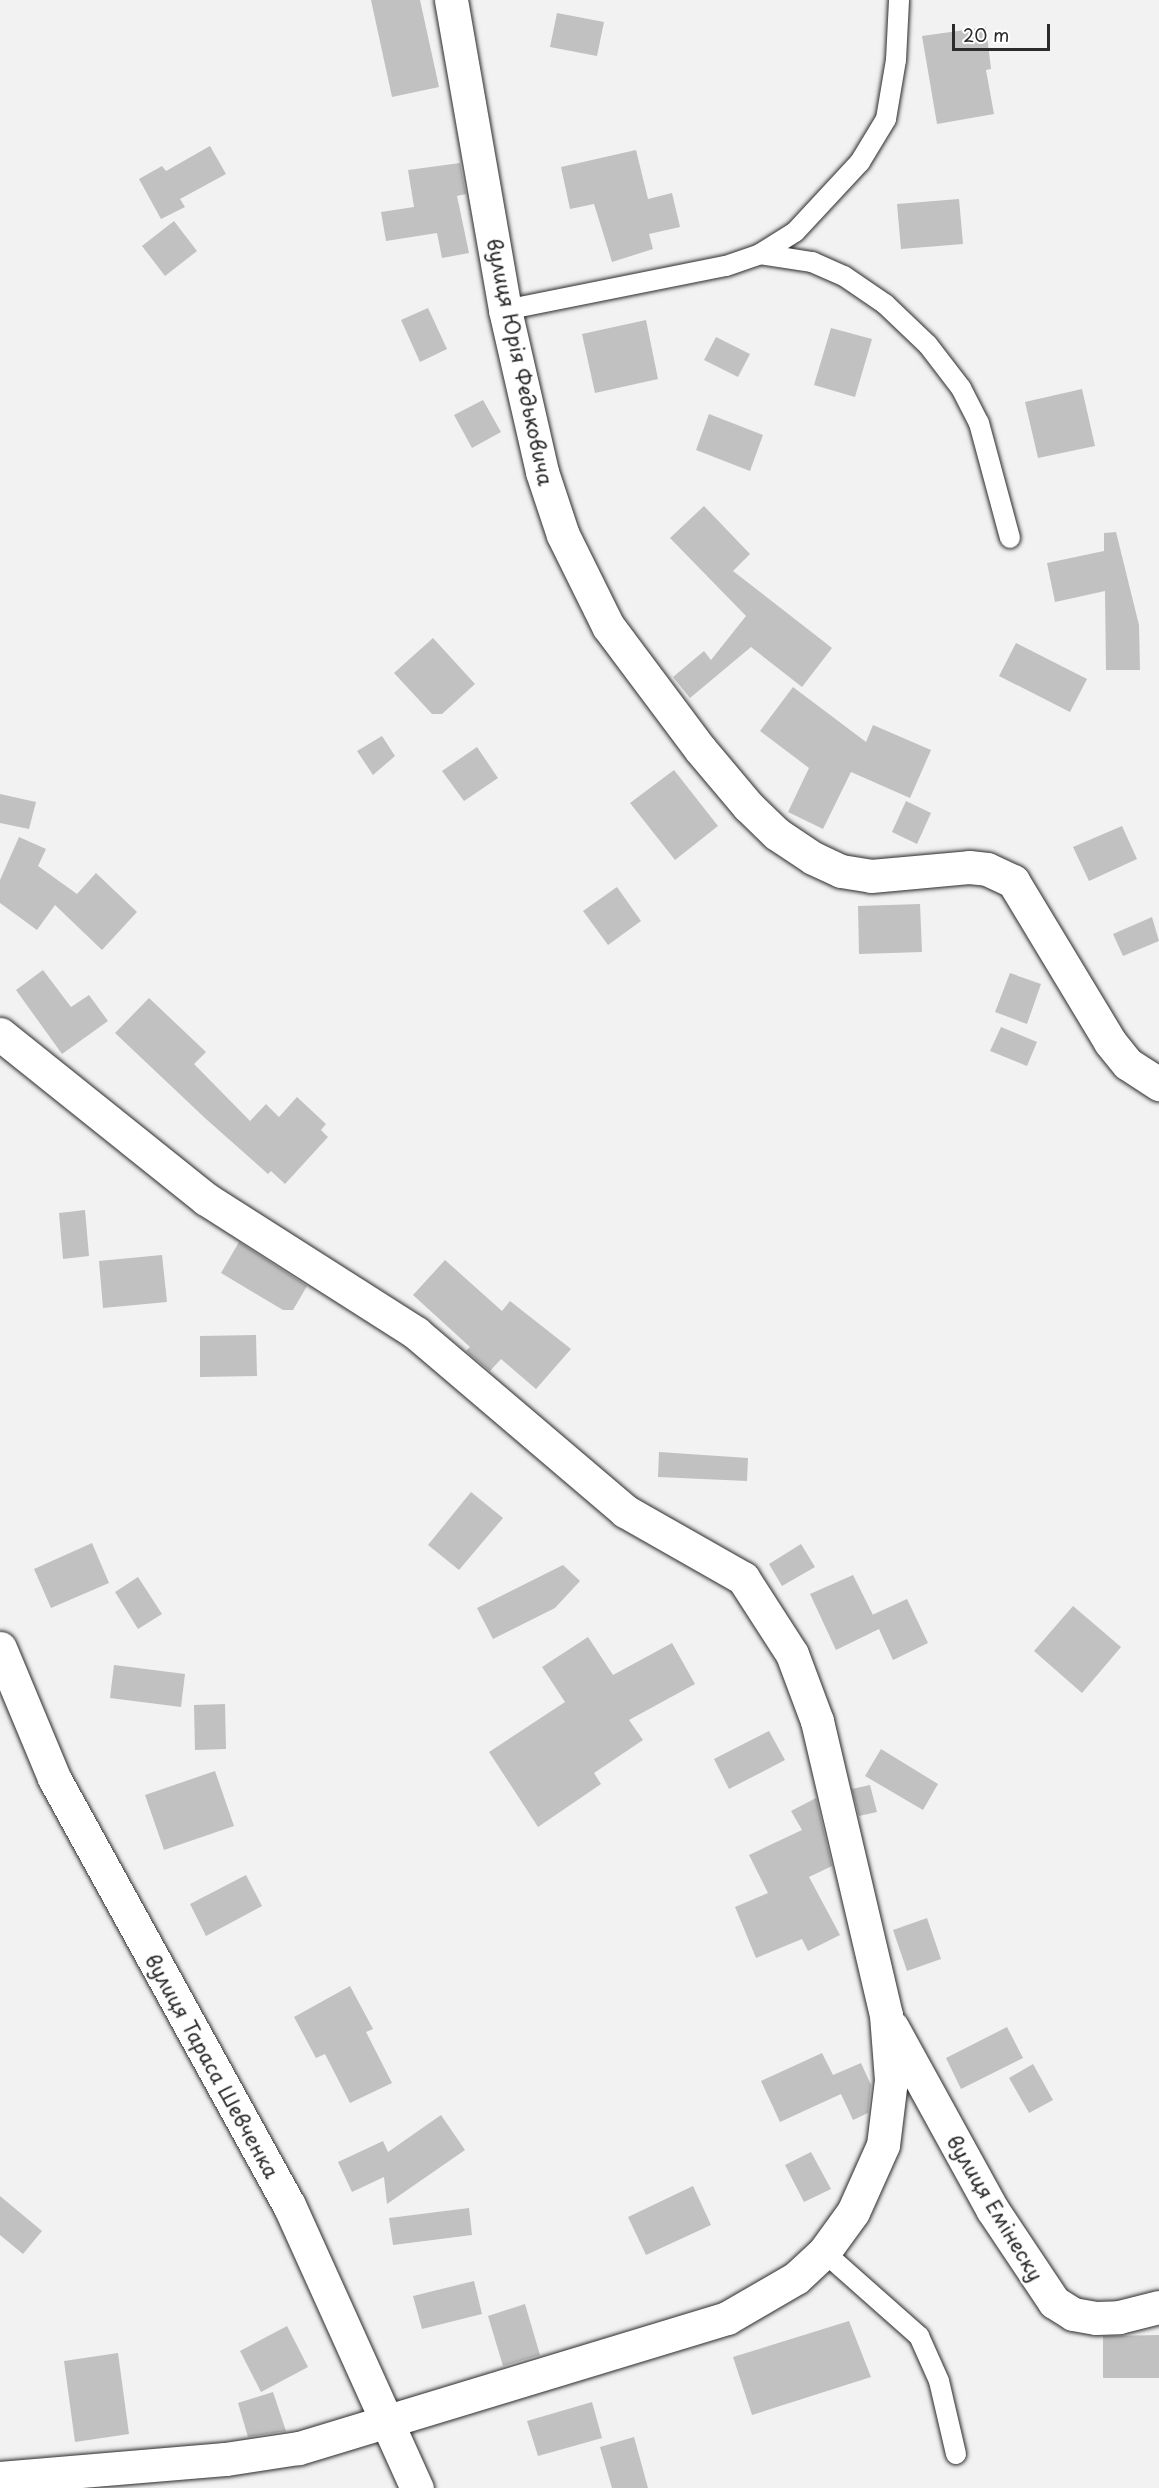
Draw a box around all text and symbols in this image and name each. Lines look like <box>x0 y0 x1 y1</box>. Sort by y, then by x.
scale bar <box>955 12 1052 50</box>
text: 20 m <box>963 21 1009 48</box>
street label: вулиця Юрія Федьковича <box>482 236 558 488</box>
street label: вулиця Тараса Шевченка <box>140 1949 284 2183</box>
street label: вулиця Емінеску <box>942 2130 1048 2286</box>

